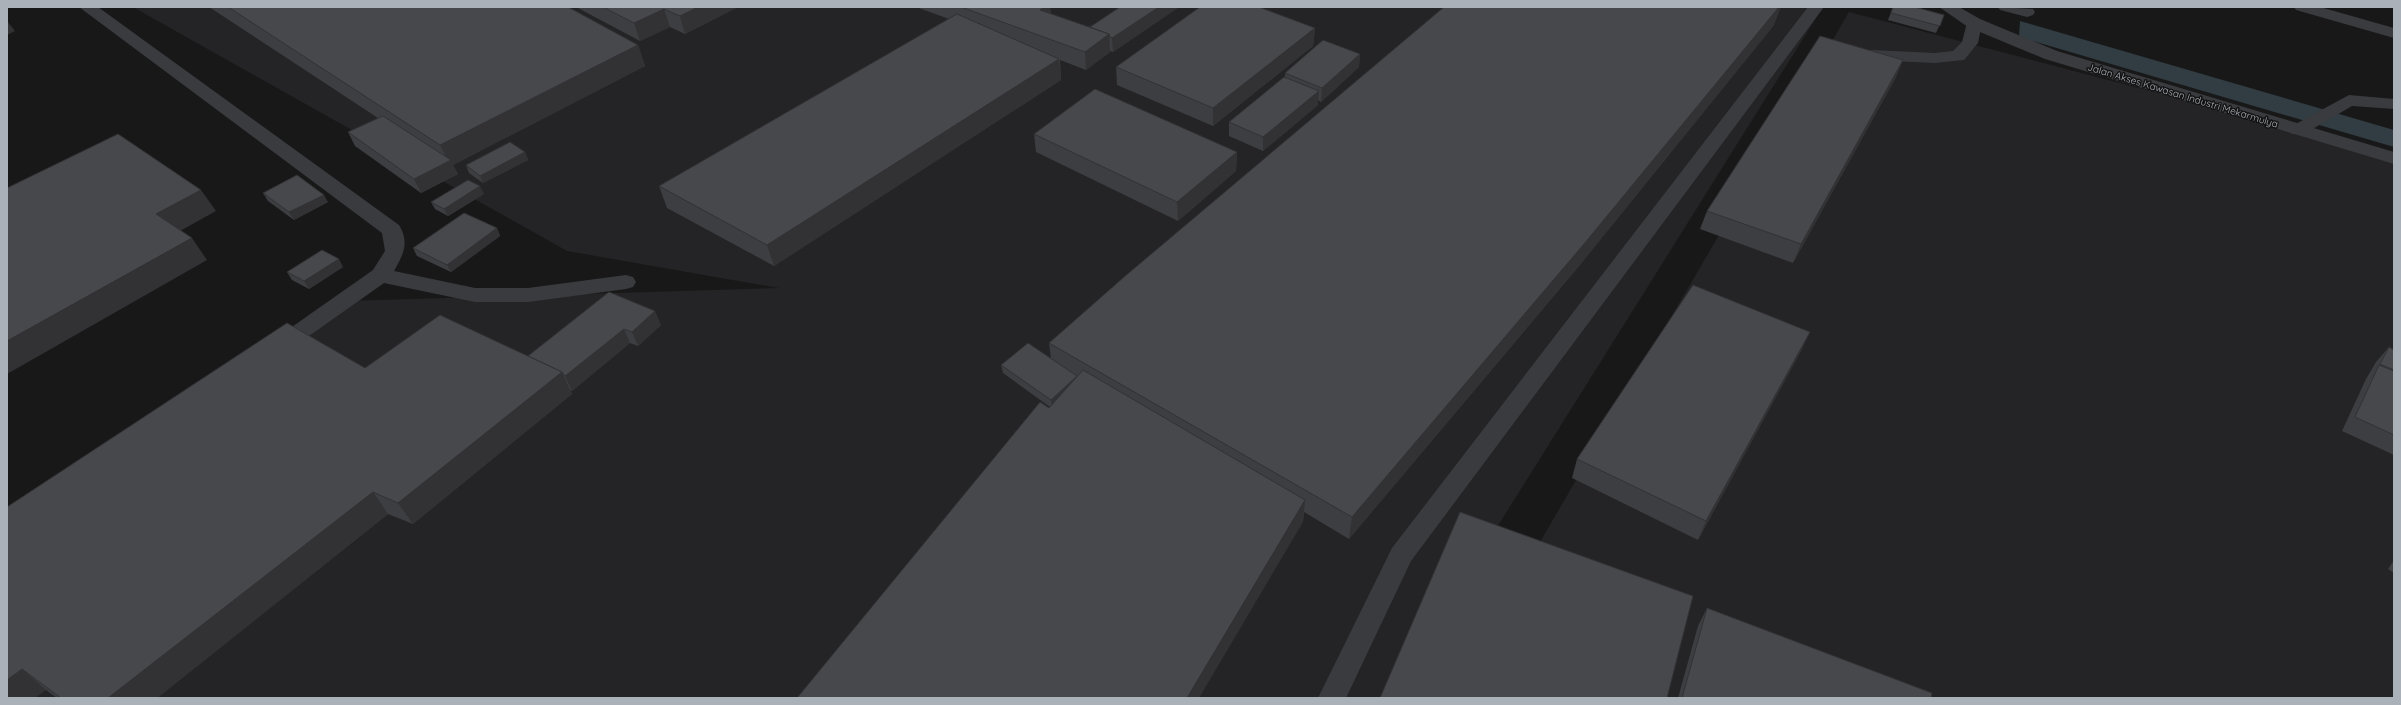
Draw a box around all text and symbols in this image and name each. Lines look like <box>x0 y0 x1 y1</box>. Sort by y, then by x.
street label: Jalan Akses Kawasan Industri Mekarmulya <box>2086 60 2280 131</box>

